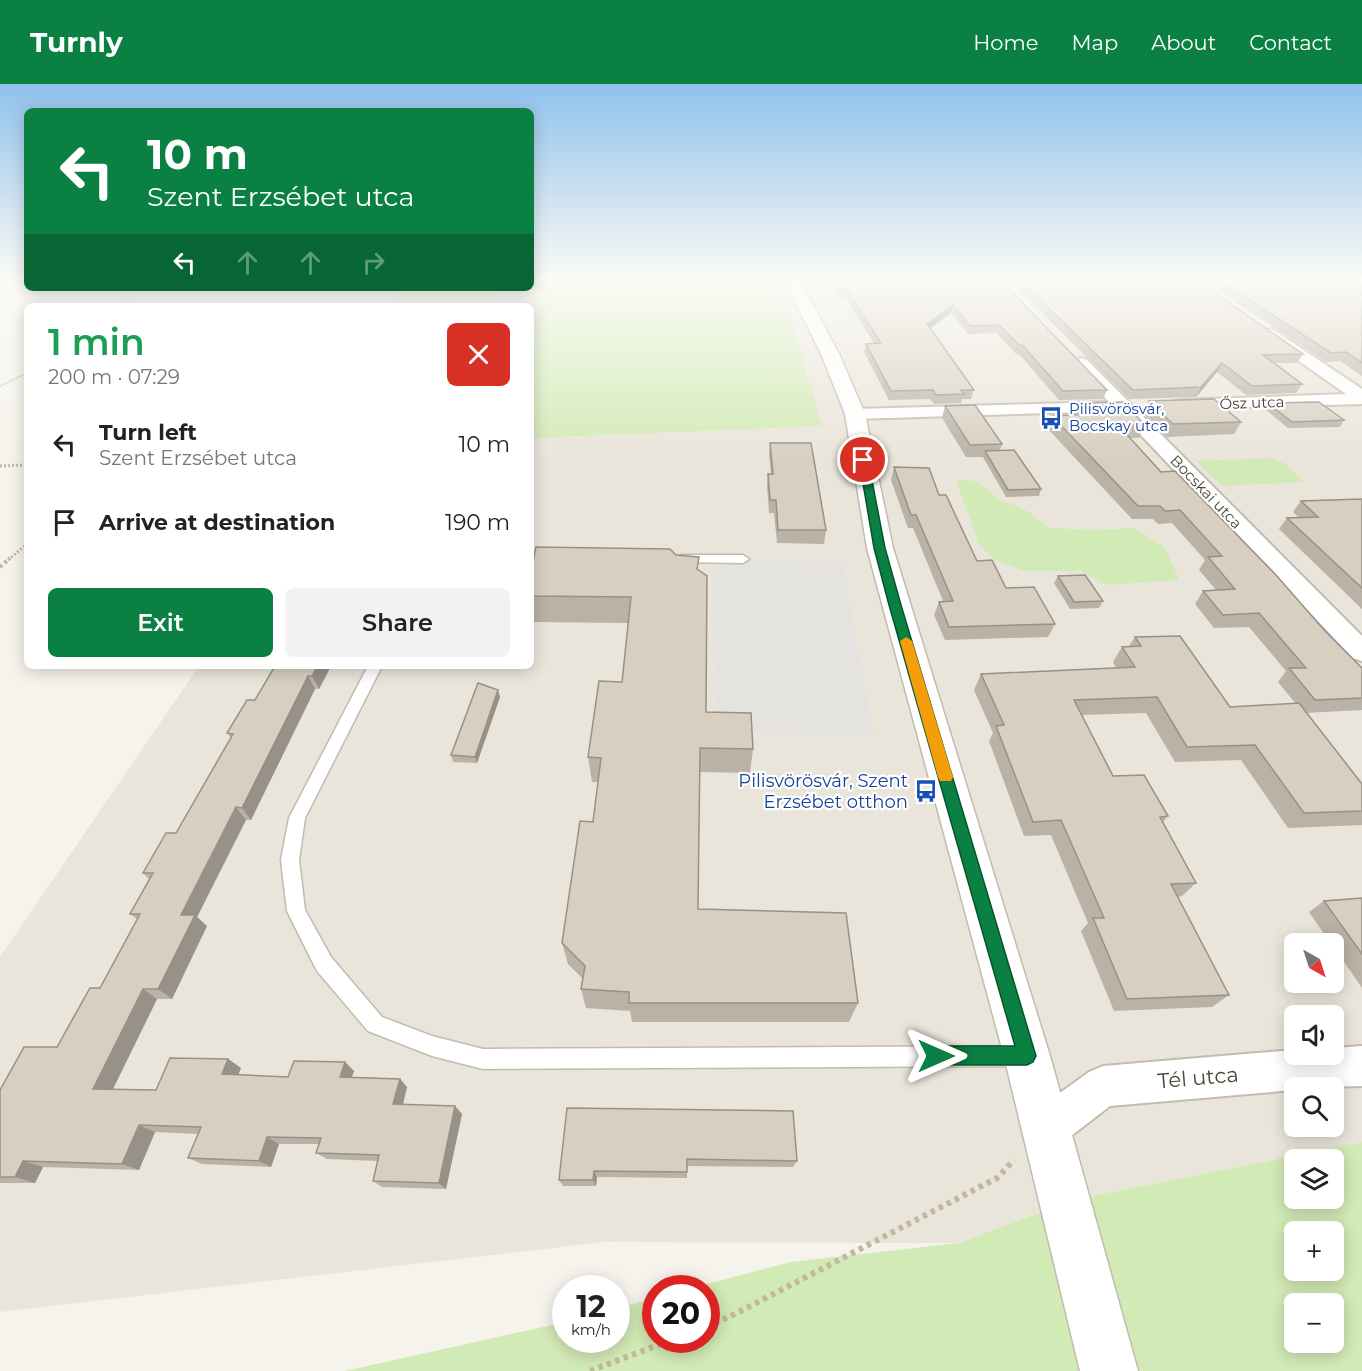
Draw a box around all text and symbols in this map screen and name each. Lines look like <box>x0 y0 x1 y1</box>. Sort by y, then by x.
text: Turnly <box>30 25 123 59</box>
text: Home <box>973 30 1038 55</box>
text: Map <box>1071 30 1118 55</box>
text: About <box>1151 30 1216 55</box>
text: Contact <box>1249 30 1332 55</box>
text: 10 m <box>147 128 248 180</box>
icon: left <box>48 132 126 210</box>
text: Szent Erzsébet utca <box>147 180 414 213</box>
icon: left <box>168 246 201 279</box>
icon: ahead <box>231 246 264 279</box>
icon: ahead <box>294 246 327 279</box>
icon: right <box>357 246 390 279</box>
text: 1 min <box>48 320 145 364</box>
button: close <box>447 323 510 386</box>
text: 200 m · 07:29 <box>48 365 180 389</box>
street label: Ősz utca <box>1219 392 1285 413</box>
place label: Pilisvörösvár, Bocskay utca <box>1069 399 1168 435</box>
bus stop icon: Pilisvörösvár, Bocskay utca <box>1038 405 1064 431</box>
text: Turn left <box>99 419 197 446</box>
icon: left <box>48 428 81 461</box>
text: 10 m <box>458 431 510 458</box>
pin <box>837 434 888 485</box>
icon: arrive <box>846 443 879 476</box>
text: Szent Erzsébet utca <box>99 446 297 470</box>
street label: Bocskai utca <box>1166 451 1246 533</box>
icon: arrive <box>48 506 81 539</box>
text: Arrive at destination <box>99 509 335 536</box>
text: 190 m <box>445 509 510 536</box>
button: Exit <box>48 588 273 657</box>
button: Share <box>285 588 510 657</box>
place label: Pilisvörösvár, Szent Erzsébet otthon <box>738 770 908 813</box>
bus stop icon: Pilisvörösvár, Szent Erzsébet otthon <box>913 778 939 804</box>
north arrow <box>1284 933 1344 993</box>
map controls <box>1284 933 1344 1353</box>
button: sound <box>1284 1005 1344 1065</box>
position arrow <box>904 1024 968 1088</box>
street label: Tél utca <box>1156 1062 1239 1093</box>
button: search <box>1284 1077 1344 1137</box>
button: layers <box>1284 1149 1344 1209</box>
button: + <box>1284 1221 1344 1281</box>
speed limit sign: 20 <box>642 1275 720 1353</box>
text: 12 <box>576 1288 606 1325</box>
button: − <box>1284 1293 1344 1353</box>
text: km/h <box>571 1320 611 1339</box>

